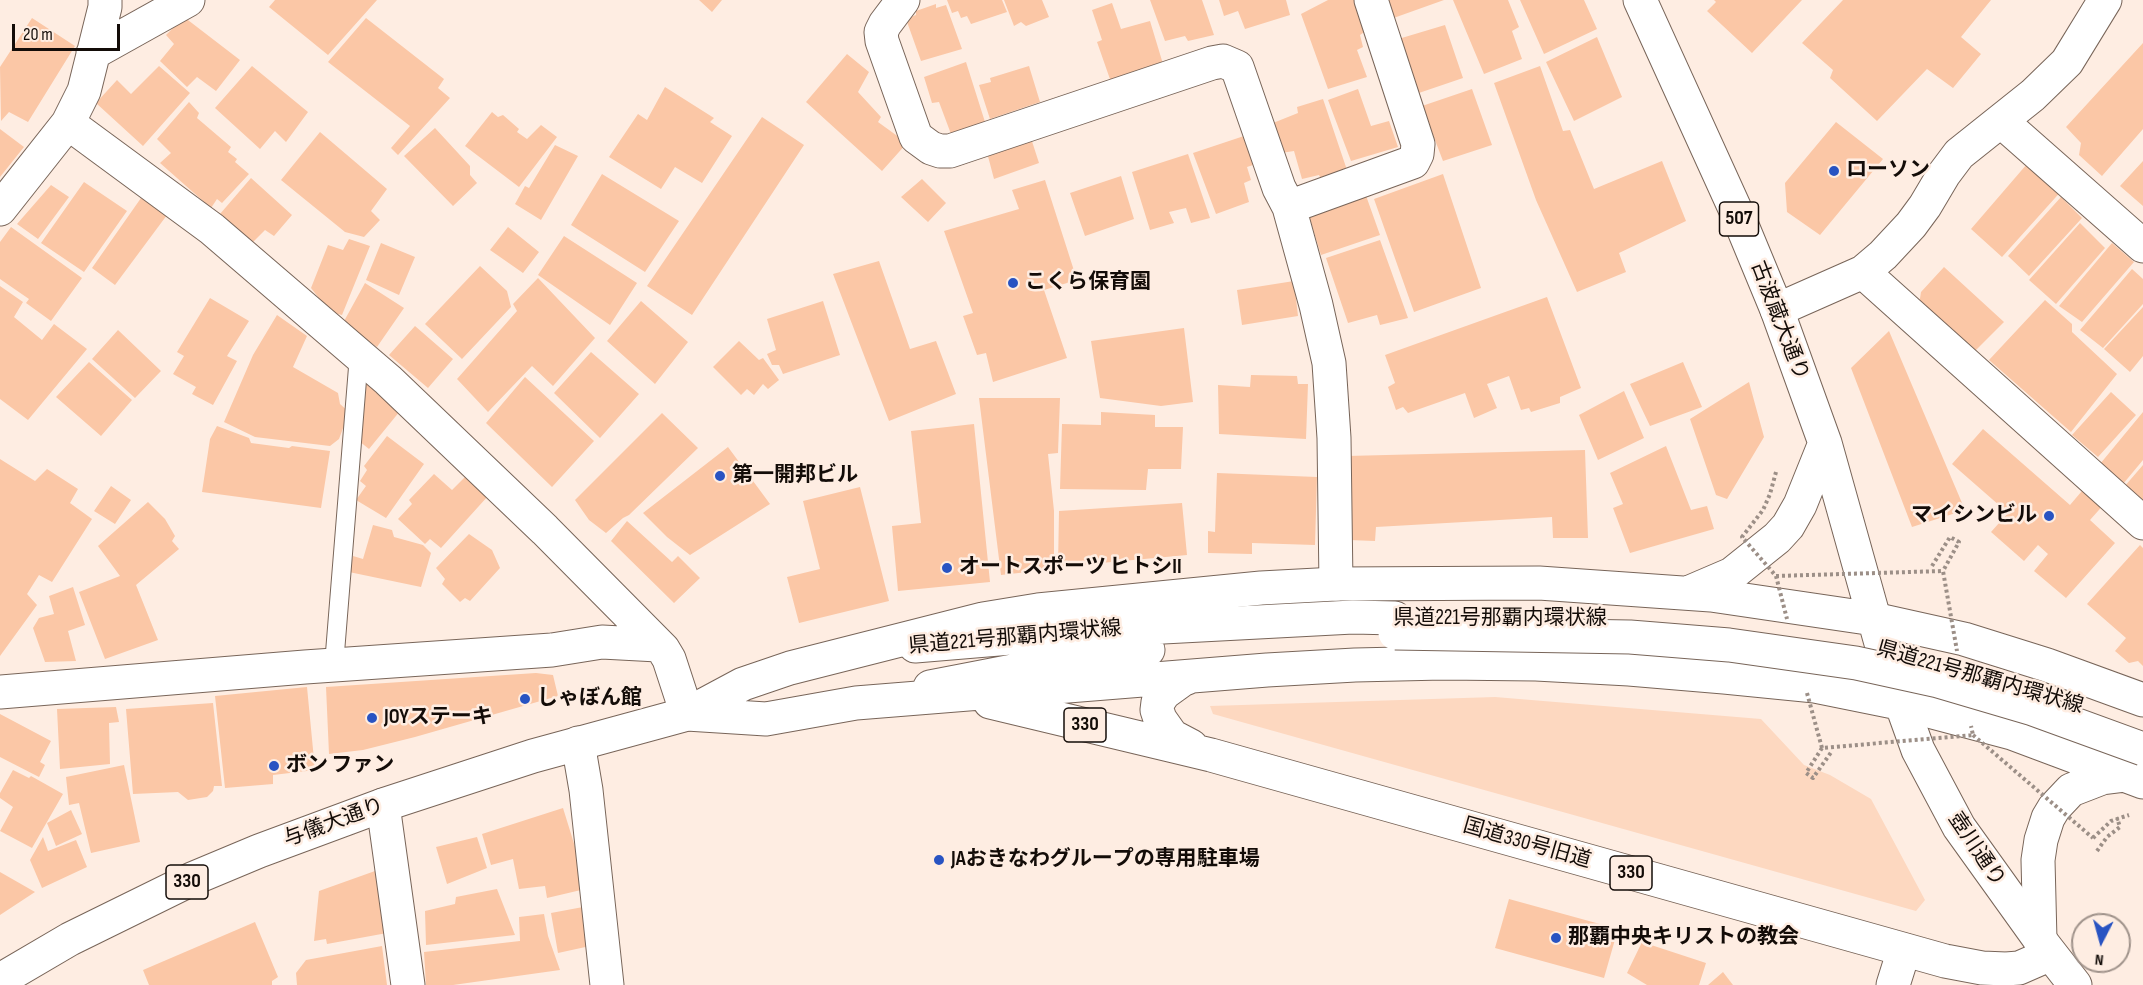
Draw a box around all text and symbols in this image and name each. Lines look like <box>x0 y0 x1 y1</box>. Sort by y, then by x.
scale bar <box>15 12 123 50</box>
text: 20 m <box>23 24 53 45</box>
place label: ローソン <box>1846 158 1930 184</box>
marker: ローソン <box>1827 164 1841 178</box>
road number: 507 <box>1720 202 1758 236</box>
street label: 古波蔵大通り <box>1745 258 1813 384</box>
place label: こくら保育園 <box>1025 270 1151 296</box>
marker: こくら保育園 <box>1006 276 1020 290</box>
place label: 第一開邦ビル <box>732 463 858 489</box>
marker: 第一開邦ビル <box>713 469 727 483</box>
place label: マイシンビル <box>1911 503 2037 529</box>
marker: マイシンビル <box>2042 509 2056 523</box>
place label: オートスポーツ ヒトシII <box>959 555 1182 581</box>
marker: オートスポーツ ヒトシII <box>940 561 954 575</box>
street label: 県道221号那覇内環状線 <box>1393 606 1607 632</box>
street label: 県道221号那覇内環状線 <box>907 616 1123 660</box>
street label: 県道221号那覇内環状線 <box>1874 636 2086 720</box>
place label: しゃぼん館 <box>537 686 642 712</box>
marker: しゃぼん館 <box>518 692 532 706</box>
place label: JOYステーキ <box>384 705 493 731</box>
road number: 330 <box>1064 708 1106 742</box>
marker: JOYステーキ <box>365 711 379 725</box>
place label: ボン ファン <box>286 753 394 779</box>
marker: ボン ファン <box>267 759 281 773</box>
street label: 与儀大通り <box>280 793 388 853</box>
street label: 壺川通り <box>1942 808 2010 892</box>
street label: 国道330号旧道 <box>1460 814 1594 874</box>
place label: JAおきなわグループの専用駐車場 <box>951 847 1260 873</box>
marker: JAおきなわグループの専用駐車場 <box>932 853 946 867</box>
road number: 330 <box>1610 856 1652 890</box>
road number: 330 <box>166 865 208 899</box>
north arrow <box>2071 913 2131 973</box>
place label: 那覇中央キリストの教会 <box>1568 925 1799 951</box>
marker: 那覇中央キリストの教会 <box>1549 931 1563 945</box>
text: N <box>2094 950 2105 969</box>

